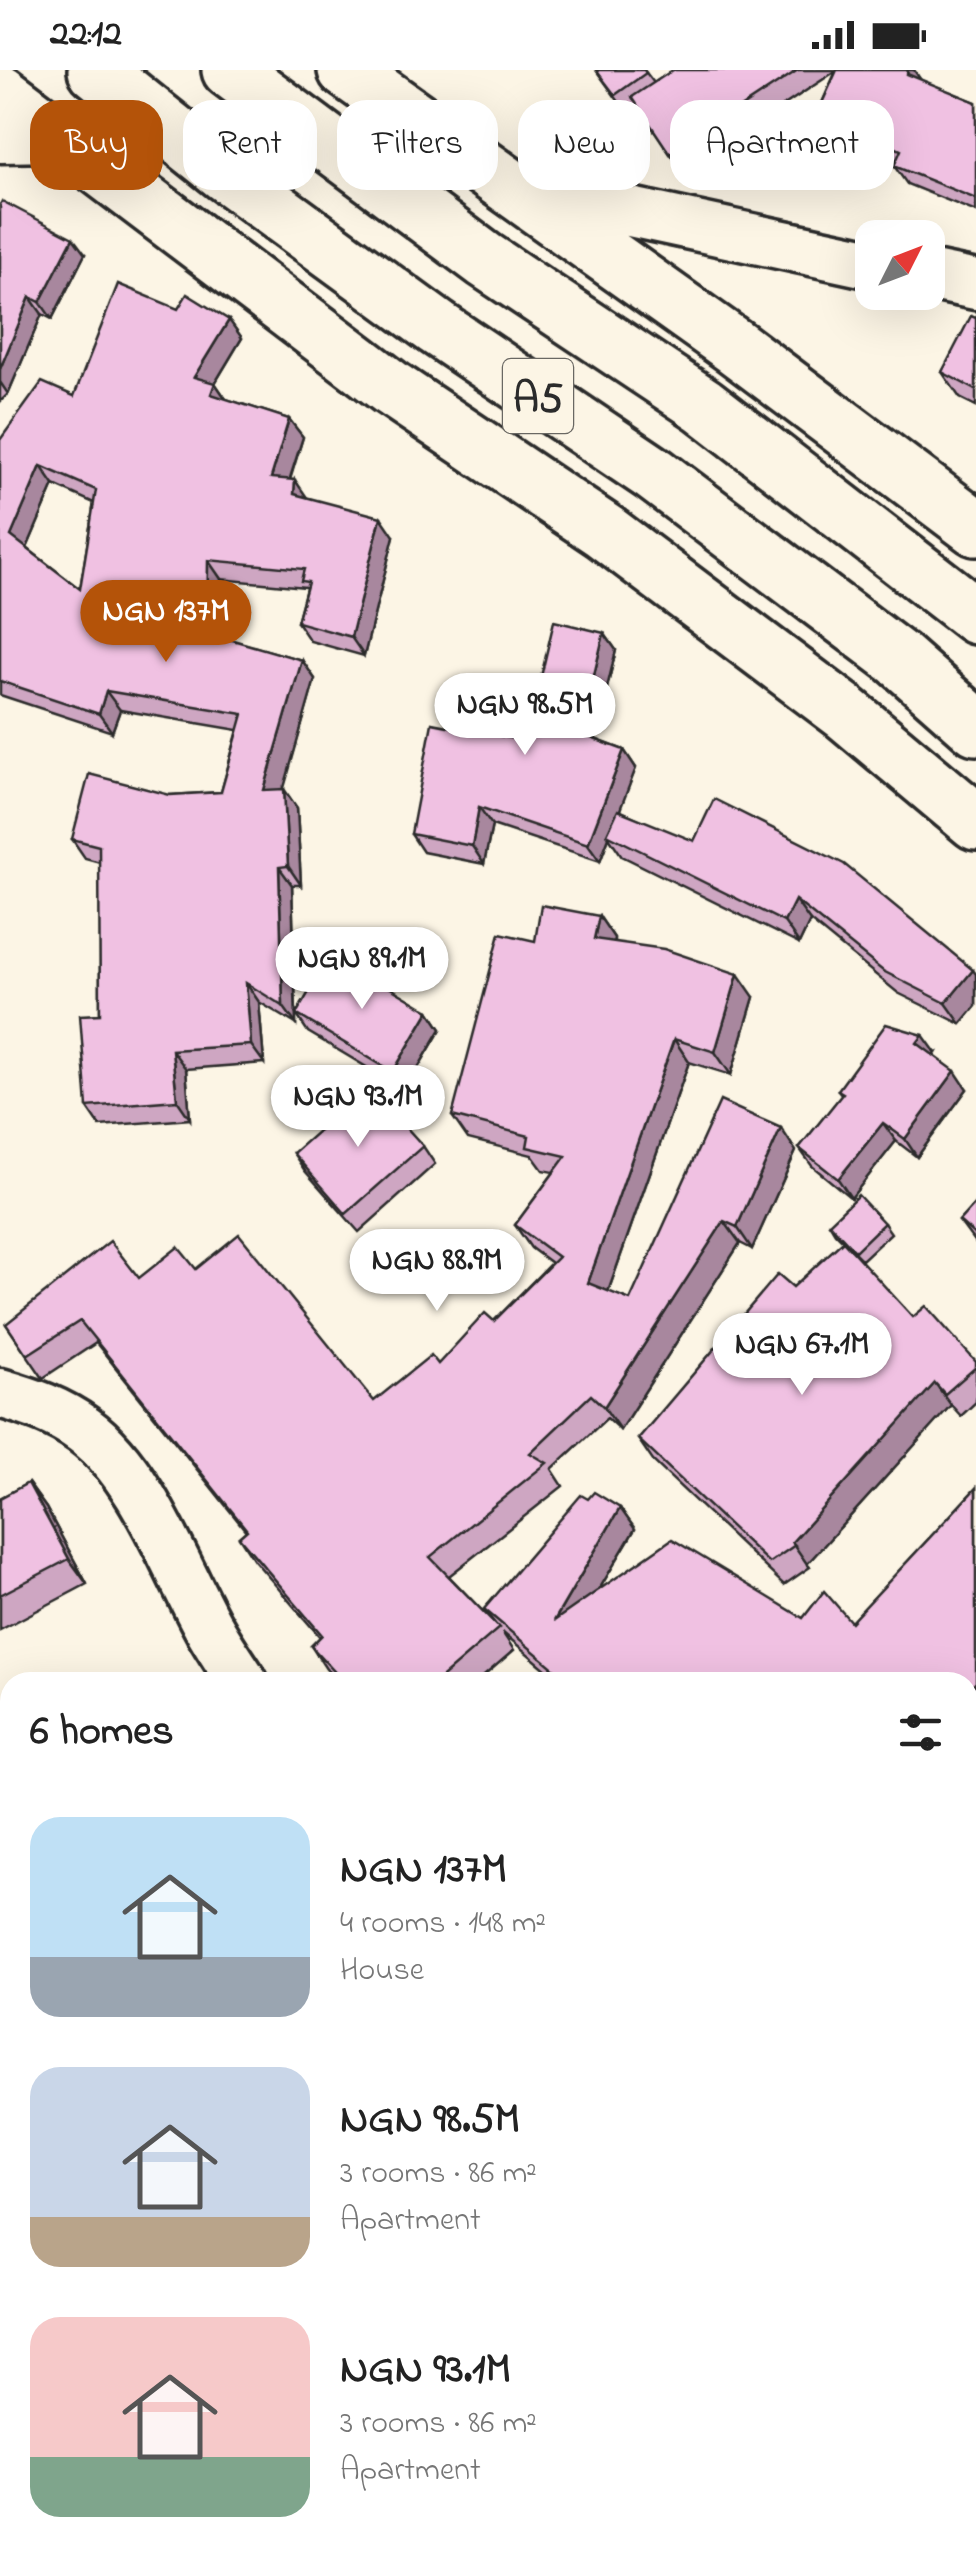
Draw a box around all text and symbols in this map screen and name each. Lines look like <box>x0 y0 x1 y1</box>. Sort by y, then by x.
text: 22:12 <box>50 7 122 63</box>
chip: Buy <box>30 100 163 190</box>
chip: Rent <box>183 100 317 190</box>
chip: Filters <box>337 100 498 190</box>
chip: New <box>518 100 650 190</box>
chip: Apartment <box>670 100 894 190</box>
north arrow <box>855 220 945 310</box>
map controls <box>855 220 945 310</box>
road number: A5 <box>503 359 573 433</box>
pin: NGN 137M <box>63 580 269 665</box>
text: NGN 137M <box>102 589 230 636</box>
pin: NGN 98.5M <box>411 673 639 758</box>
text: NGN 98.5M <box>456 682 594 729</box>
pin: NGN 89.1M <box>248 927 476 1012</box>
text: NGN 89.1M <box>297 936 427 983</box>
pin: NGN 93.1M <box>244 1065 472 1150</box>
text: NGN 93.1M <box>293 1074 423 1121</box>
pin: NGN 88.9M <box>323 1229 551 1314</box>
text: NGN 88.9M <box>372 1238 502 1285</box>
pin: NGN 67.1M <box>688 1313 916 1398</box>
text: NGN 67.1M <box>735 1322 869 1369</box>
text: 6 homes <box>30 1702 174 1763</box>
icon: filters <box>893 1705 948 1760</box>
text: NGN 137M <box>340 1840 507 1901</box>
icon: home <box>110 1857 230 1977</box>
text: 4 rooms · 148 m² <box>340 1901 546 1948</box>
text: House <box>340 1948 424 1995</box>
text: NGN 98.5M <box>340 2090 520 2151</box>
icon: home <box>110 2107 230 2227</box>
text: 3 rooms · 86 m² <box>340 2151 537 2198</box>
text: Apartment <box>340 2198 481 2245</box>
text: NGN 93.1M <box>340 2340 511 2401</box>
icon: home <box>110 2357 230 2477</box>
text: 3 rooms · 86 m² <box>340 2401 537 2448</box>
text: Apartment <box>340 2448 481 2495</box>

